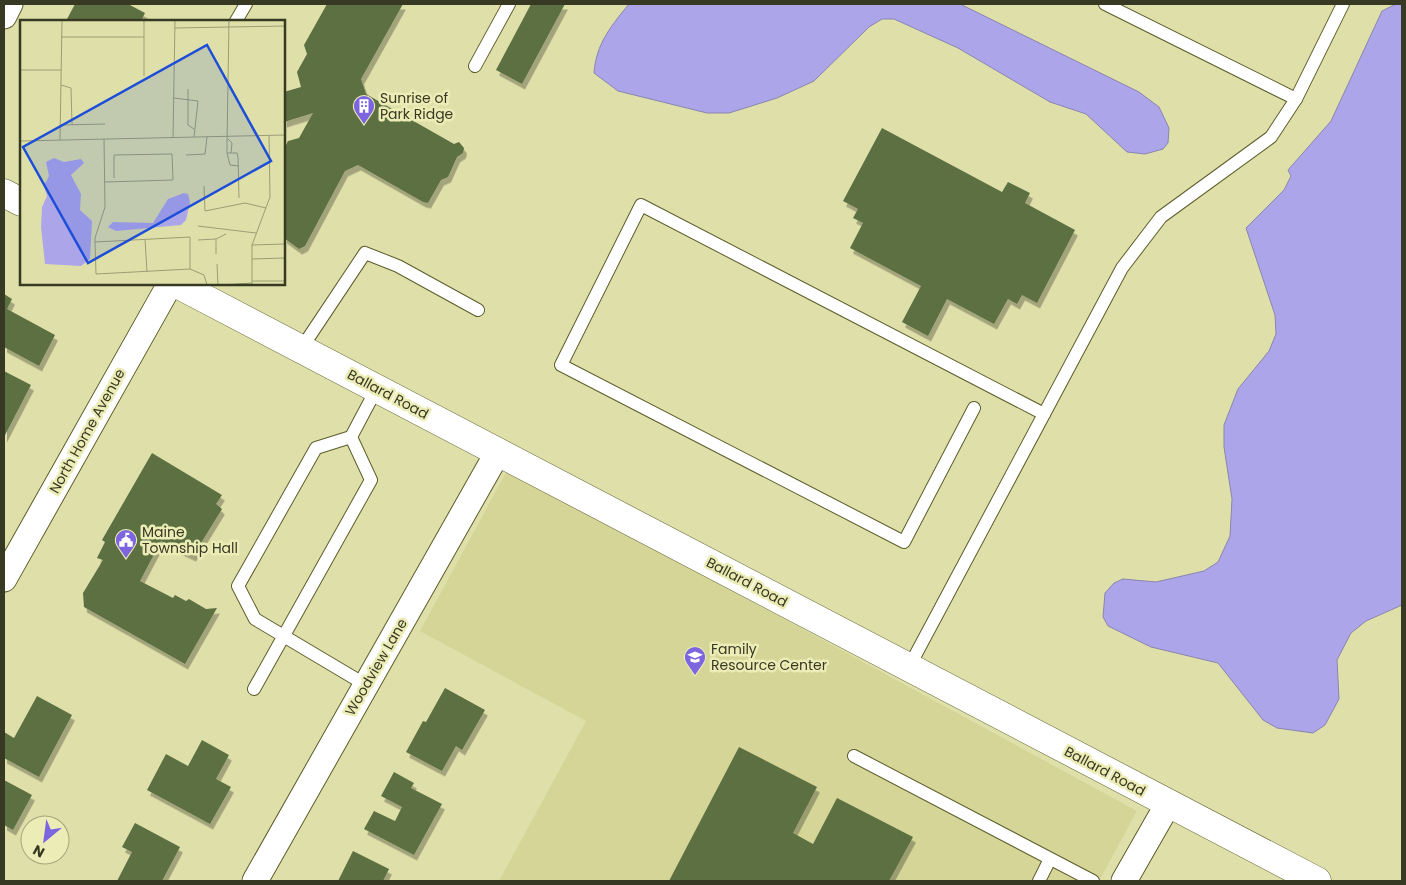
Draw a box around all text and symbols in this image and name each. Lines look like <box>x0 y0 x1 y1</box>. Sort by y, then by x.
inset map <box>20 20 285 285</box>
place label: Sunrise of Park Ridge <box>380 88 454 124</box>
building icon: Sunrise of Park Ridge <box>352 94 376 125</box>
street label: Ballard Road <box>344 364 432 424</box>
street label: North Home Avenue <box>44 365 130 497</box>
place label: Maine Township Hall <box>142 522 238 558</box>
public building icon: Maine Township Hall <box>114 528 138 559</box>
street label: Ballard Road <box>703 552 791 612</box>
street label: Woodview Lane <box>340 614 412 719</box>
place label: Family Resource Center <box>711 639 827 675</box>
school or university icon: Family Resource Center <box>683 645 707 676</box>
street label: Ballard Road <box>1061 741 1149 801</box>
north arrow <box>20 815 70 865</box>
text: N <box>29 840 48 863</box>

